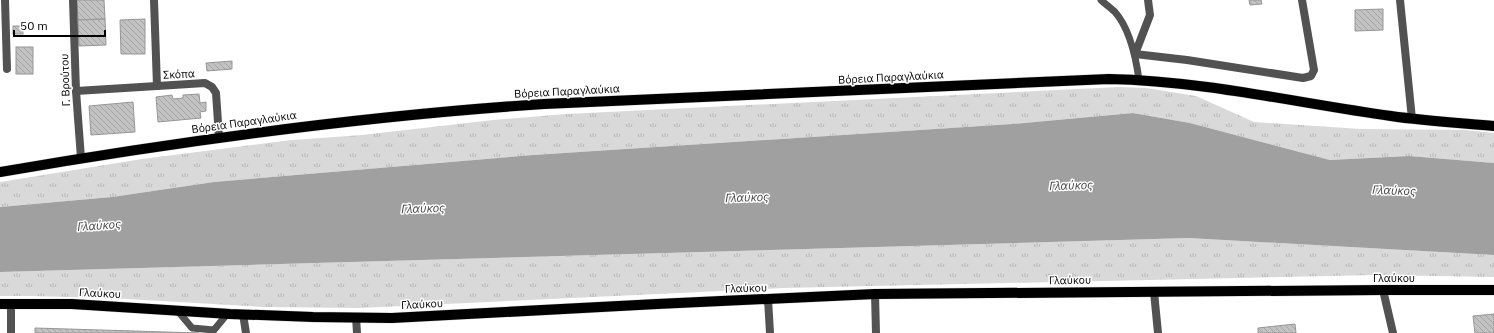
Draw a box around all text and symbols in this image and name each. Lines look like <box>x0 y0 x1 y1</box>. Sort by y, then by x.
scale bar <box>14 12 105 38</box>
text: 50 m <box>20 18 48 33</box>
street label: Γ. Βρούτου <box>57 53 73 107</box>
street label: Σκόπα <box>163 66 195 82</box>
street label: Βόρεια Παραγλαύκια <box>838 67 944 87</box>
street label: Βόρεια Παραγλαύκια <box>514 81 620 101</box>
street label: Βόρεια Παραγλαύκια <box>191 108 297 136</box>
water label: Γλαύκος <box>1049 177 1093 193</box>
water label: Γλαύκος <box>1372 182 1416 198</box>
water label: Γλαύκος <box>725 189 769 205</box>
water label: Γλαύκος <box>401 200 445 216</box>
water label: Γλαύκος <box>77 216 122 234</box>
street label: Γλαύκου <box>1373 271 1415 285</box>
street label: Γλαύκου <box>1049 273 1091 287</box>
street label: Γλαύκου <box>725 280 767 296</box>
street label: Γλαύκου <box>79 285 121 301</box>
street label: Γλαύκου <box>401 296 443 312</box>

